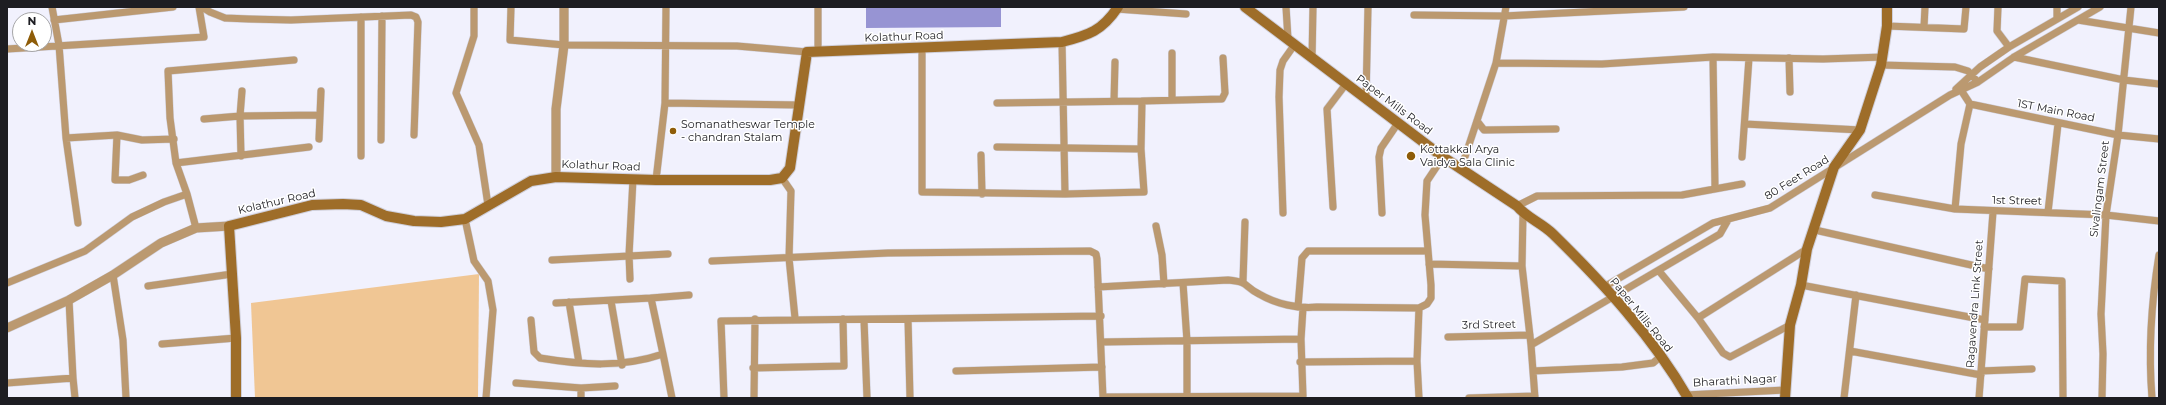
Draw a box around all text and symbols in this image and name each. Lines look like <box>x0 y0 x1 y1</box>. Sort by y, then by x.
north arrow <box>12 12 52 52</box>
text: N <box>28 14 36 28</box>
street label: Kolathur Road <box>864 29 944 45</box>
street label: Paper Mills Road <box>1353 72 1435 138</box>
street label: 1ST Main Road <box>2016 97 2096 125</box>
place label: Somanatheswar Temple - chandran Stalam <box>681 118 815 144</box>
marker: Somanatheswar Temple - chandran Stalam <box>668 126 678 136</box>
street label: Sivalingam Street <box>2088 140 2112 238</box>
place label: Kottakkal Arya Vaidya Sala Clinic <box>1420 143 1515 169</box>
marker: Kottakkal Arya Vaidya Sala Clinic <box>1405 150 1417 162</box>
street label: 80 Feet Road <box>1762 153 1832 203</box>
street label: Kolathur Road <box>561 158 641 174</box>
street label: Kolathur Road <box>237 187 317 217</box>
street label: 1st Street <box>1992 194 2042 208</box>
street label: Ragavendra Link Street <box>1964 239 1986 369</box>
street label: Paper Mills Road <box>1607 275 1675 355</box>
street label: 3rd Street <box>1462 318 1516 332</box>
street label: Bharathi Nagar <box>1693 372 1777 390</box>

